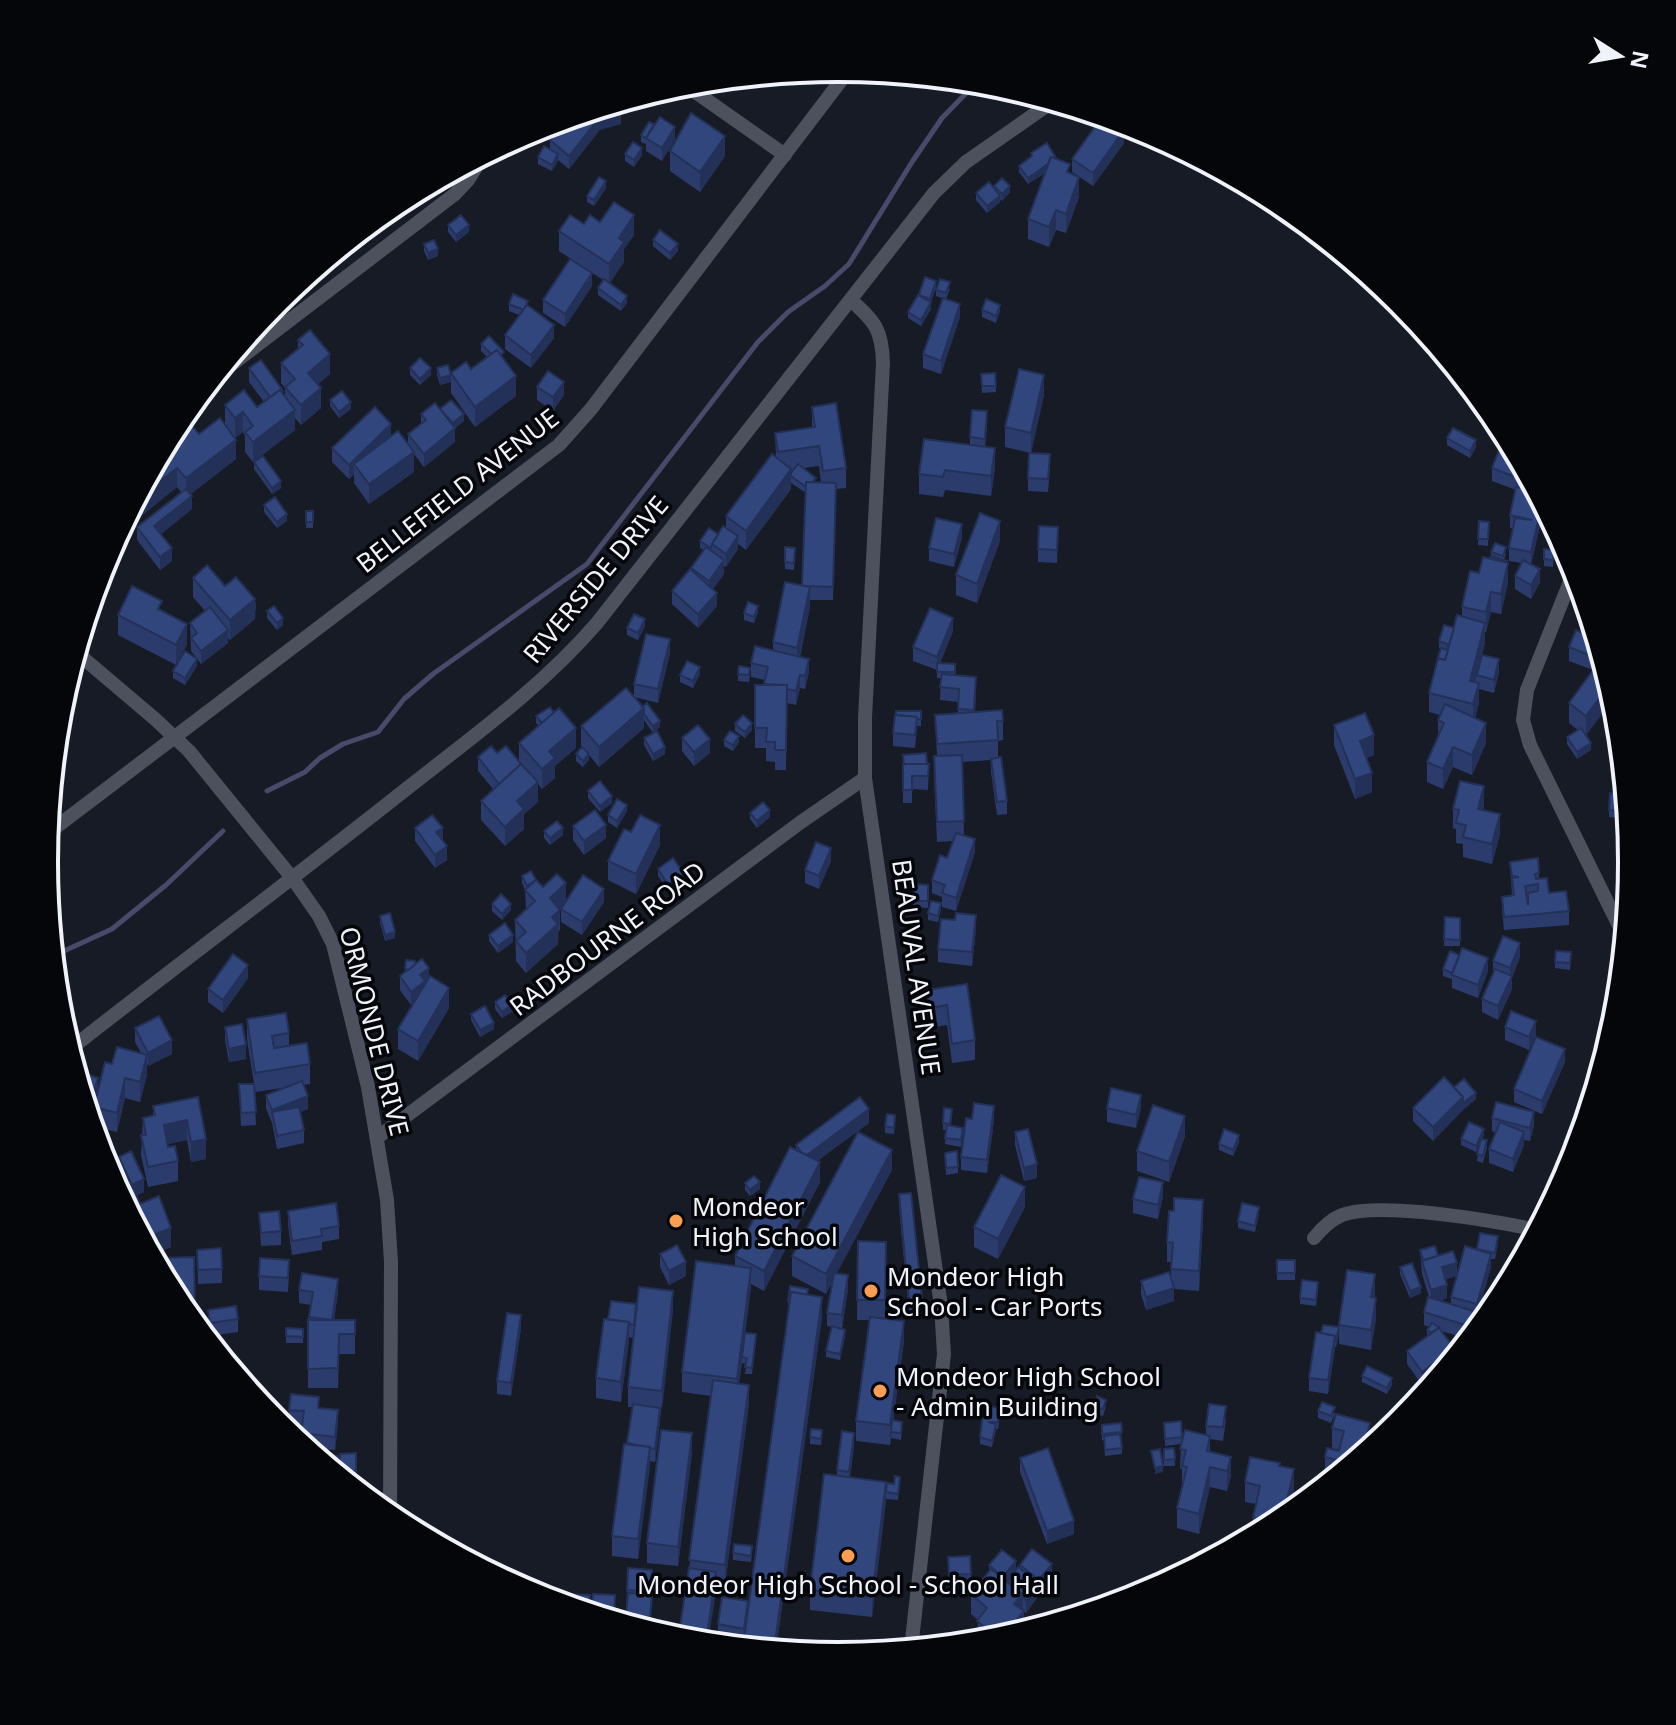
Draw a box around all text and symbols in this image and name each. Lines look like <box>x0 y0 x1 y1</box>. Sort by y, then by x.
north arrow <box>1580 16 1660 96</box>
text: N <box>1624 48 1657 72</box>
street label: BELLEFIELD AVENUE <box>348 399 566 581</box>
street label: RIVERSIDE DRIVE <box>514 488 676 670</box>
street label: RADBOURNE ROAD <box>502 852 712 1024</box>
street label: BEAUVAL AVENUE <box>884 857 950 1077</box>
street label: ORMONDE DRIVE <box>332 923 418 1139</box>
place label: Mondeor High School <box>692 1188 838 1254</box>
marker: Mondeor High School <box>667 1212 685 1230</box>
place label: Mondeor High School - Car Ports <box>887 1258 1102 1324</box>
marker: Mondeor High School - Car Ports <box>862 1282 880 1300</box>
place label: Mondeor High School - Admin Building <box>896 1358 1161 1424</box>
marker: Mondeor High School - Admin Building <box>871 1382 889 1400</box>
marker: Mondeor High School - School Hall <box>839 1547 857 1565</box>
place label: Mondeor High School - School Hall <box>637 1566 1059 1602</box>

